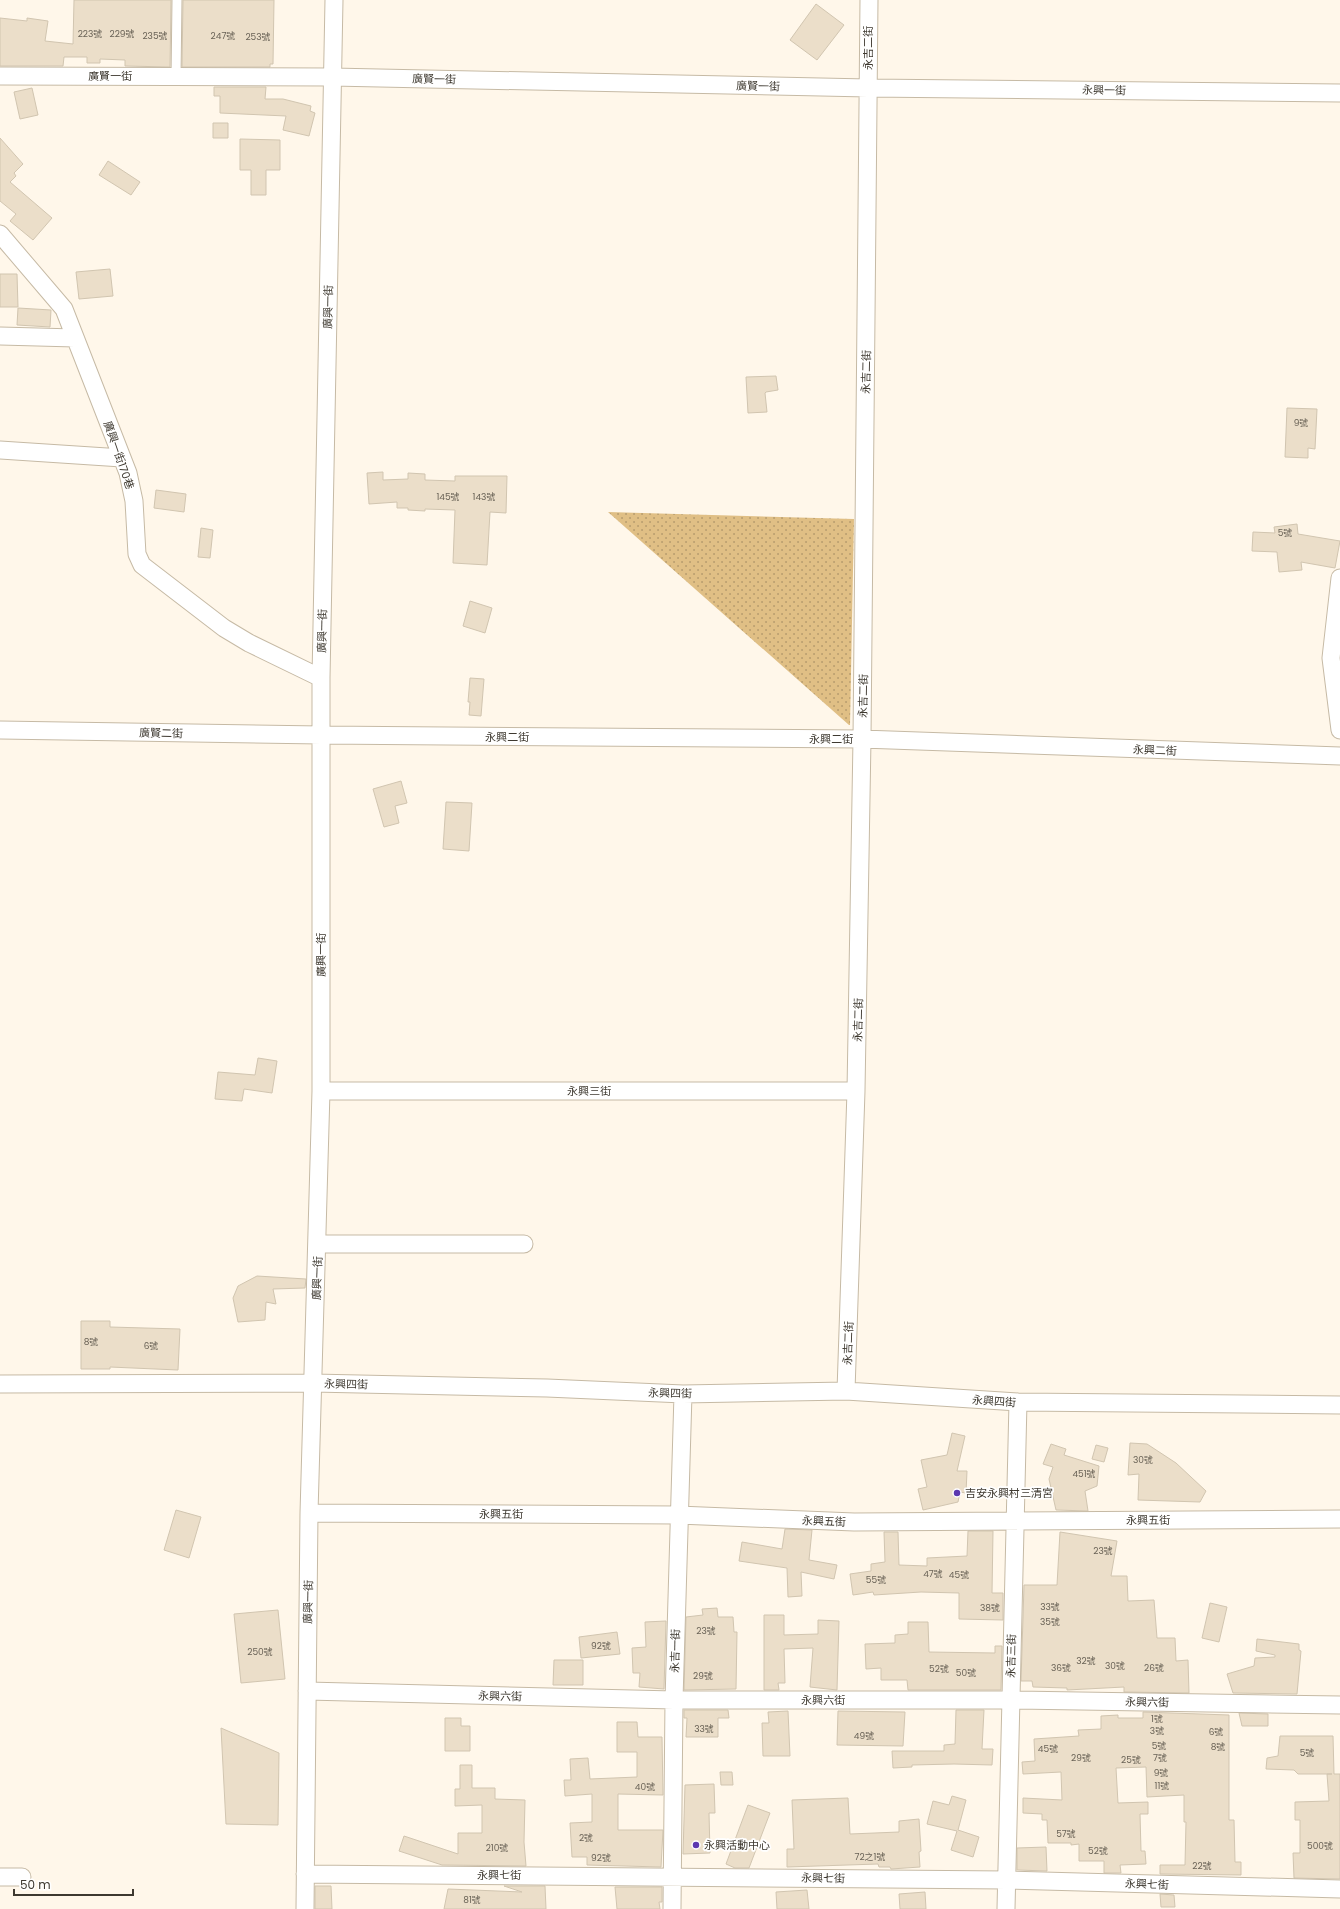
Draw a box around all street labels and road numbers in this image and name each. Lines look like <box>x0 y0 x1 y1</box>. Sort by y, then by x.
street label: 永吉二街 <box>860 26 876 70</box>
street label: 廣賢一街 <box>88 68 132 84</box>
street label: 廣賢一街 <box>412 71 456 87</box>
street label: 廣賢一街 <box>736 78 780 94</box>
street label: 永興一街 <box>1082 82 1126 98</box>
street label: 廣興一街 <box>320 285 336 329</box>
street label: 永吉二街 <box>858 350 874 394</box>
street label: 廣興一街170巷 <box>100 419 138 491</box>
street label: 廣興一街 <box>314 609 330 653</box>
street label: 永吉二街 <box>855 674 871 718</box>
street label: 廣賢二街 <box>139 725 183 741</box>
street label: 永興二街 <box>485 729 529 745</box>
street label: 永興二街 <box>809 731 853 747</box>
street label: 永興二街 <box>1133 741 1177 759</box>
street label: 廣興一街 <box>313 933 329 977</box>
street label: 永吉二街 <box>850 998 866 1042</box>
street label: 永興三街 <box>567 1083 611 1099</box>
street label: 廣興一街 <box>308 1256 326 1300</box>
street label: 永吉二街 <box>839 1321 857 1365</box>
street label: 永興四街 <box>324 1376 368 1392</box>
street label: 永興四街 <box>648 1385 692 1401</box>
street label: 永興四街 <box>971 1391 1017 1411</box>
street label: 永興五街 <box>479 1506 523 1522</box>
street label: 永興五街 <box>802 1512 846 1530</box>
street label: 永興五街 <box>1126 1512 1170 1528</box>
street label: 廣興一街 <box>300 1580 316 1624</box>
street label: 永吉一街 <box>667 1629 683 1673</box>
street label: 永吉三街 <box>1003 1634 1019 1678</box>
street label: 永興六街 <box>478 1688 522 1704</box>
street label: 永興六街 <box>801 1692 845 1708</box>
street label: 永興六街 <box>1125 1694 1169 1710</box>
street label: 永興七街 <box>477 1867 521 1883</box>
street label: 永興七街 <box>801 1870 845 1886</box>
street label: 永興七街 <box>1125 1875 1169 1893</box>

